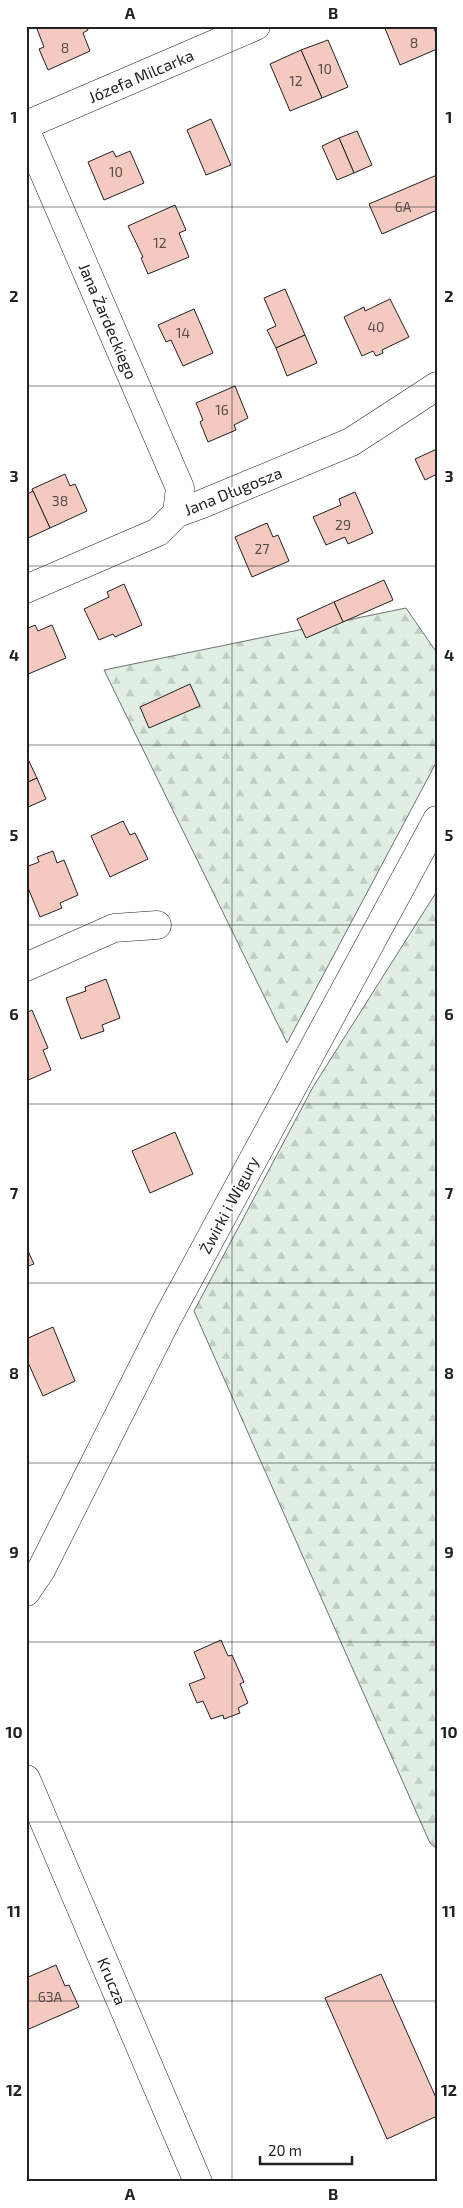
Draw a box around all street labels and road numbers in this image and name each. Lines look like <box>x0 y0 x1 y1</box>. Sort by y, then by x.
street label: Józefa Milcarka <box>85 45 196 106</box>
street label: Jana Żardeckiego <box>75 260 141 382</box>
street label: Jana Długosza <box>181 462 285 519</box>
street label: Żwirki i Wigury <box>195 1152 262 1257</box>
street label: Krucza <box>94 1954 131 2007</box>

